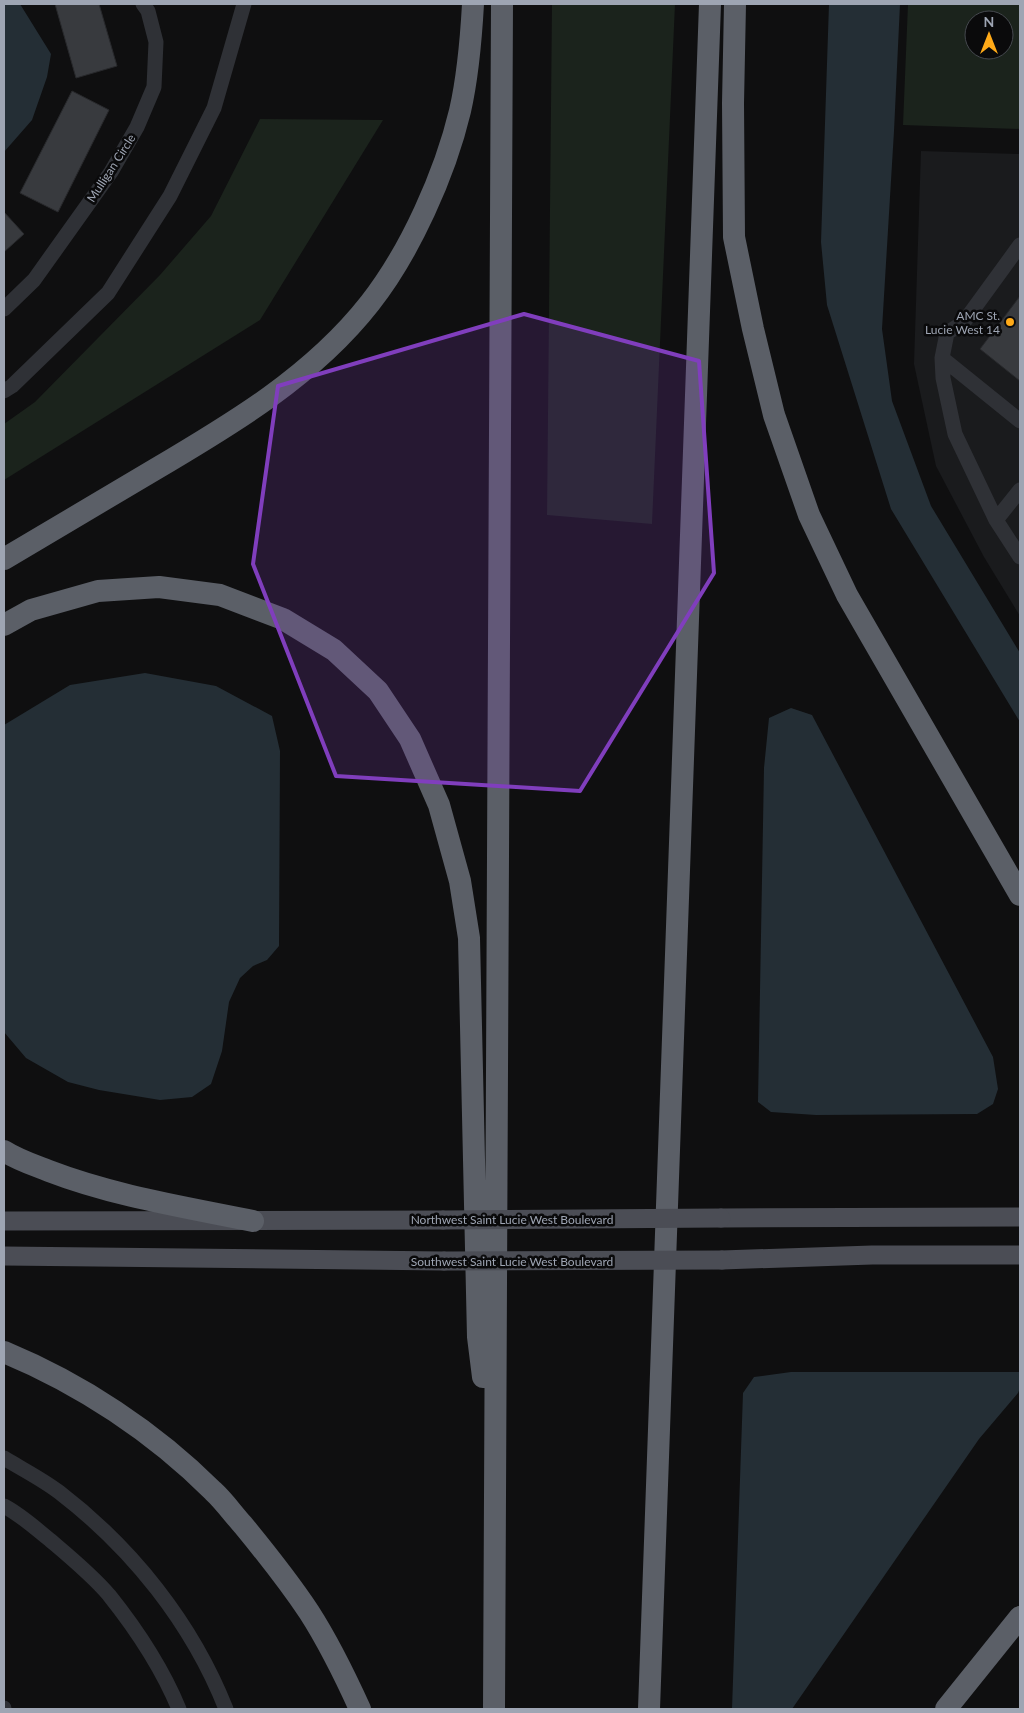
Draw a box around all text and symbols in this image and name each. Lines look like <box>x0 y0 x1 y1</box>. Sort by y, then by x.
north arrow <box>964 10 1014 60</box>
text: N <box>984 13 994 30</box>
street label: Mulligan Circle <box>83 131 139 205</box>
place label: AMC St. Lucie West 14 <box>925 308 1000 337</box>
marker: AMC St. Lucie West 14 <box>1004 316 1016 328</box>
street label: Northwest Saint Lucie West Boulevard <box>411 1212 613 1227</box>
street label: Southwest Saint Lucie West Boulevard <box>411 1254 613 1269</box>

